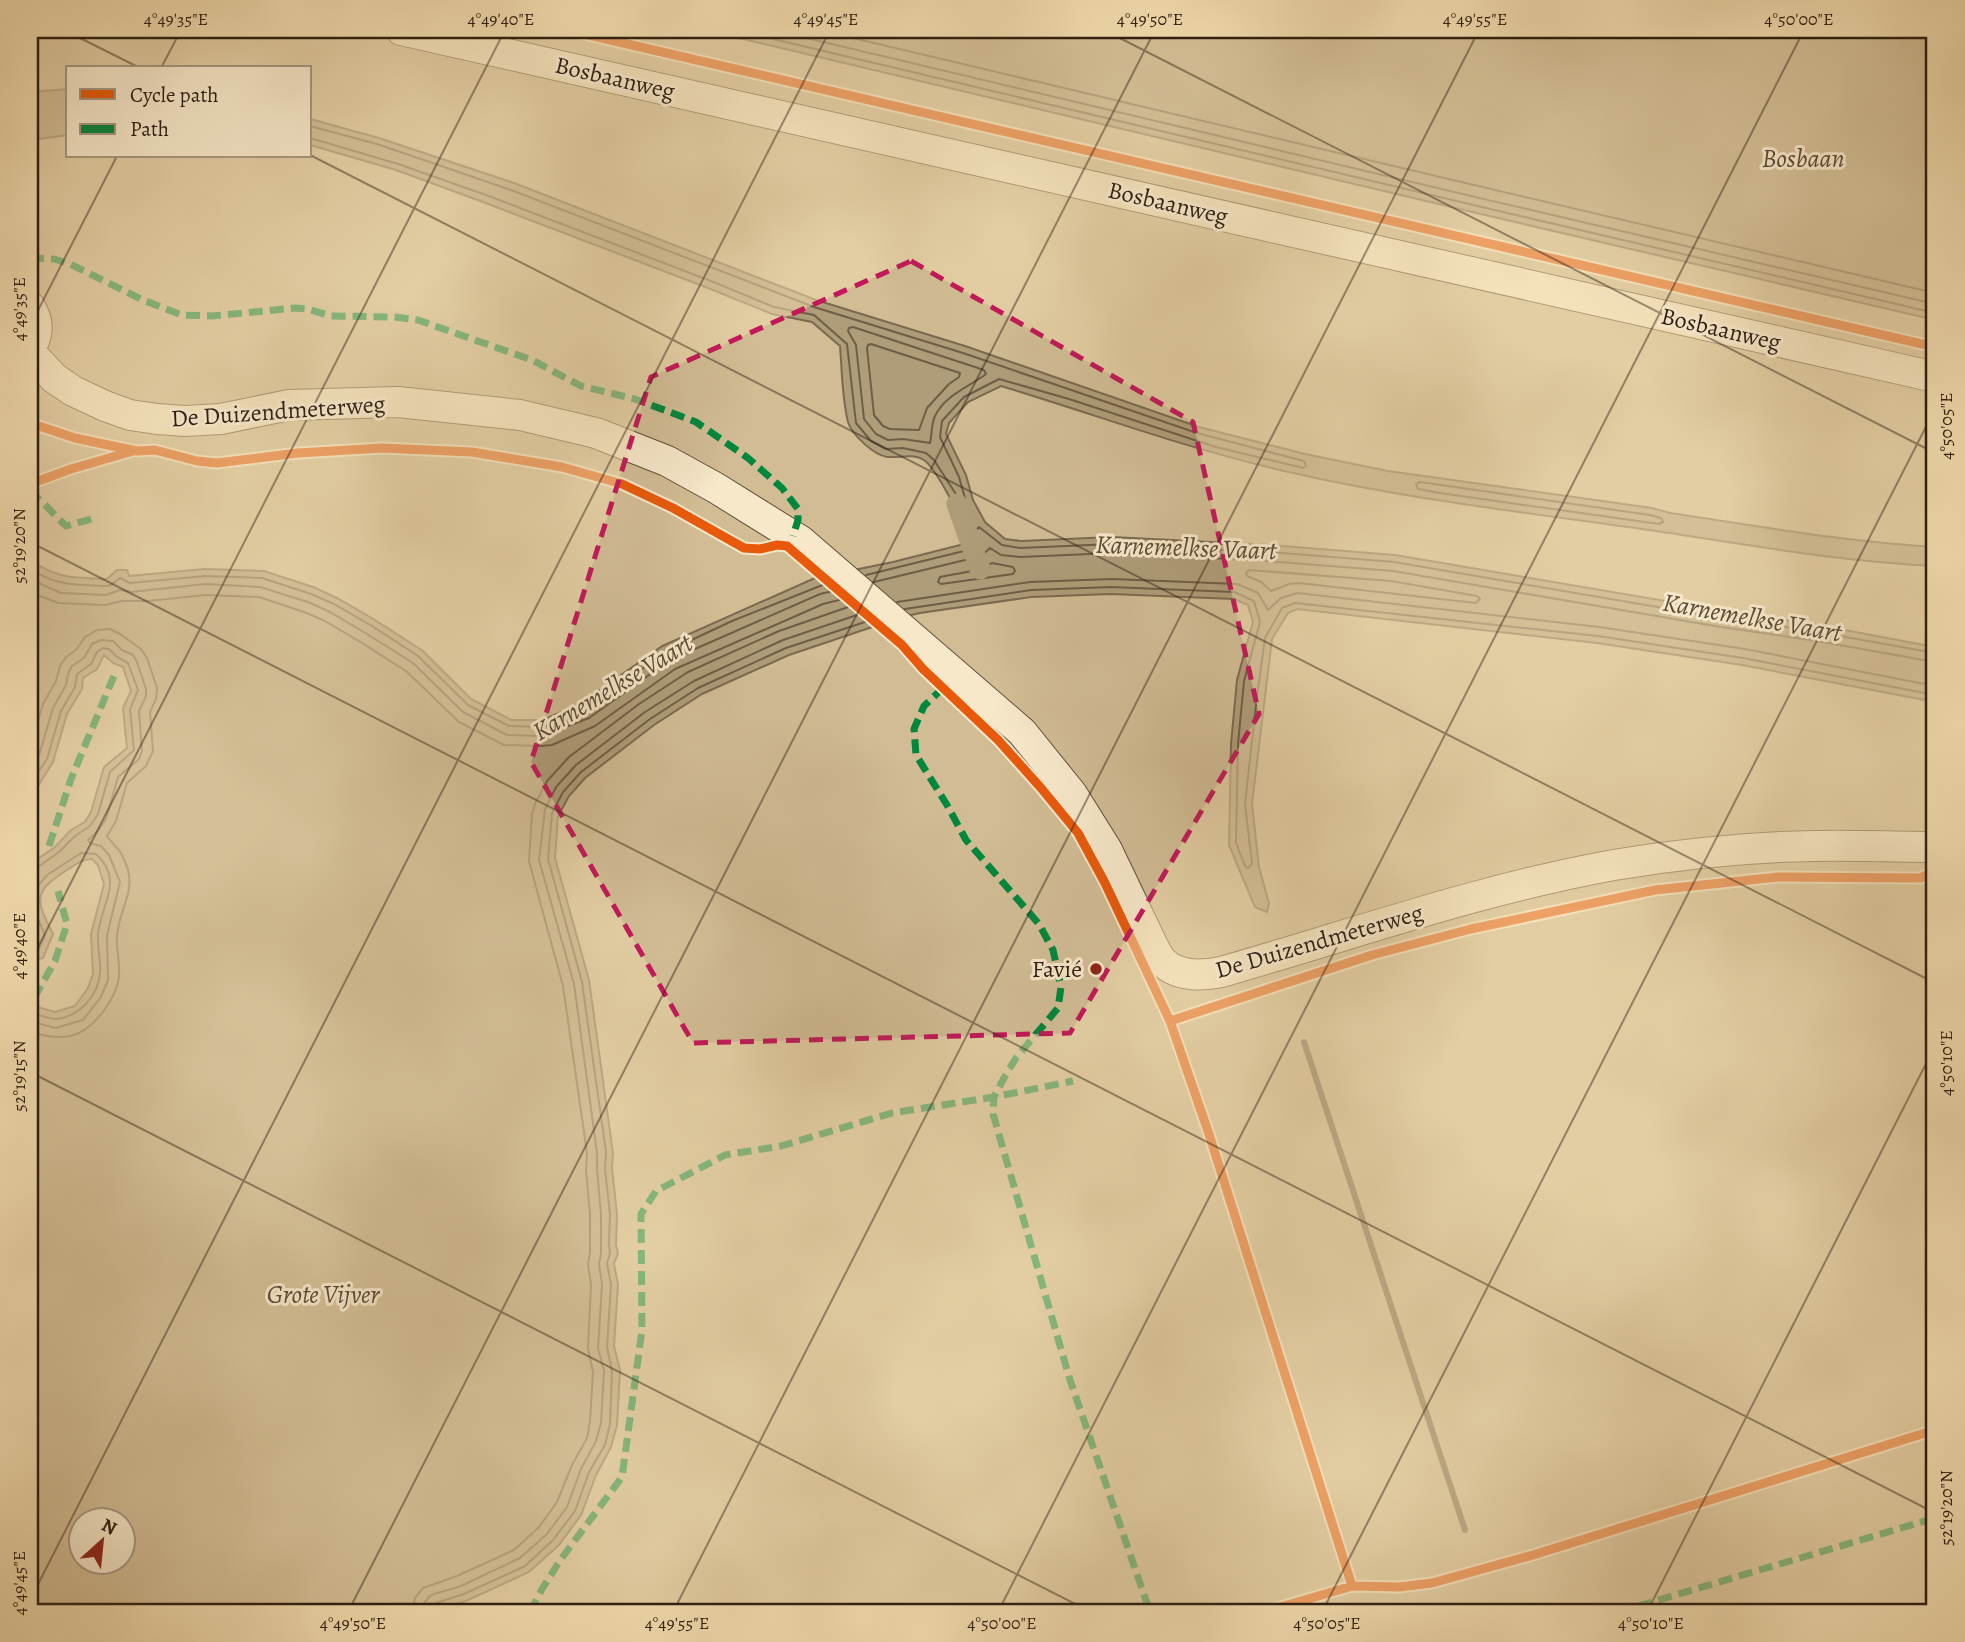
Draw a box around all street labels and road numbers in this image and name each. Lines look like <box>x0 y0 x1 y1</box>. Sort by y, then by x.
street label: Bosbaanweg <box>552 49 678 107</box>
street label: Bosbaanweg <box>1105 174 1231 232</box>
street label: Bosbaanweg <box>1658 300 1784 358</box>
street label: De Duizendmeterweg <box>170 388 386 434</box>
street label: De Duizendmeterweg <box>1211 896 1427 986</box>

